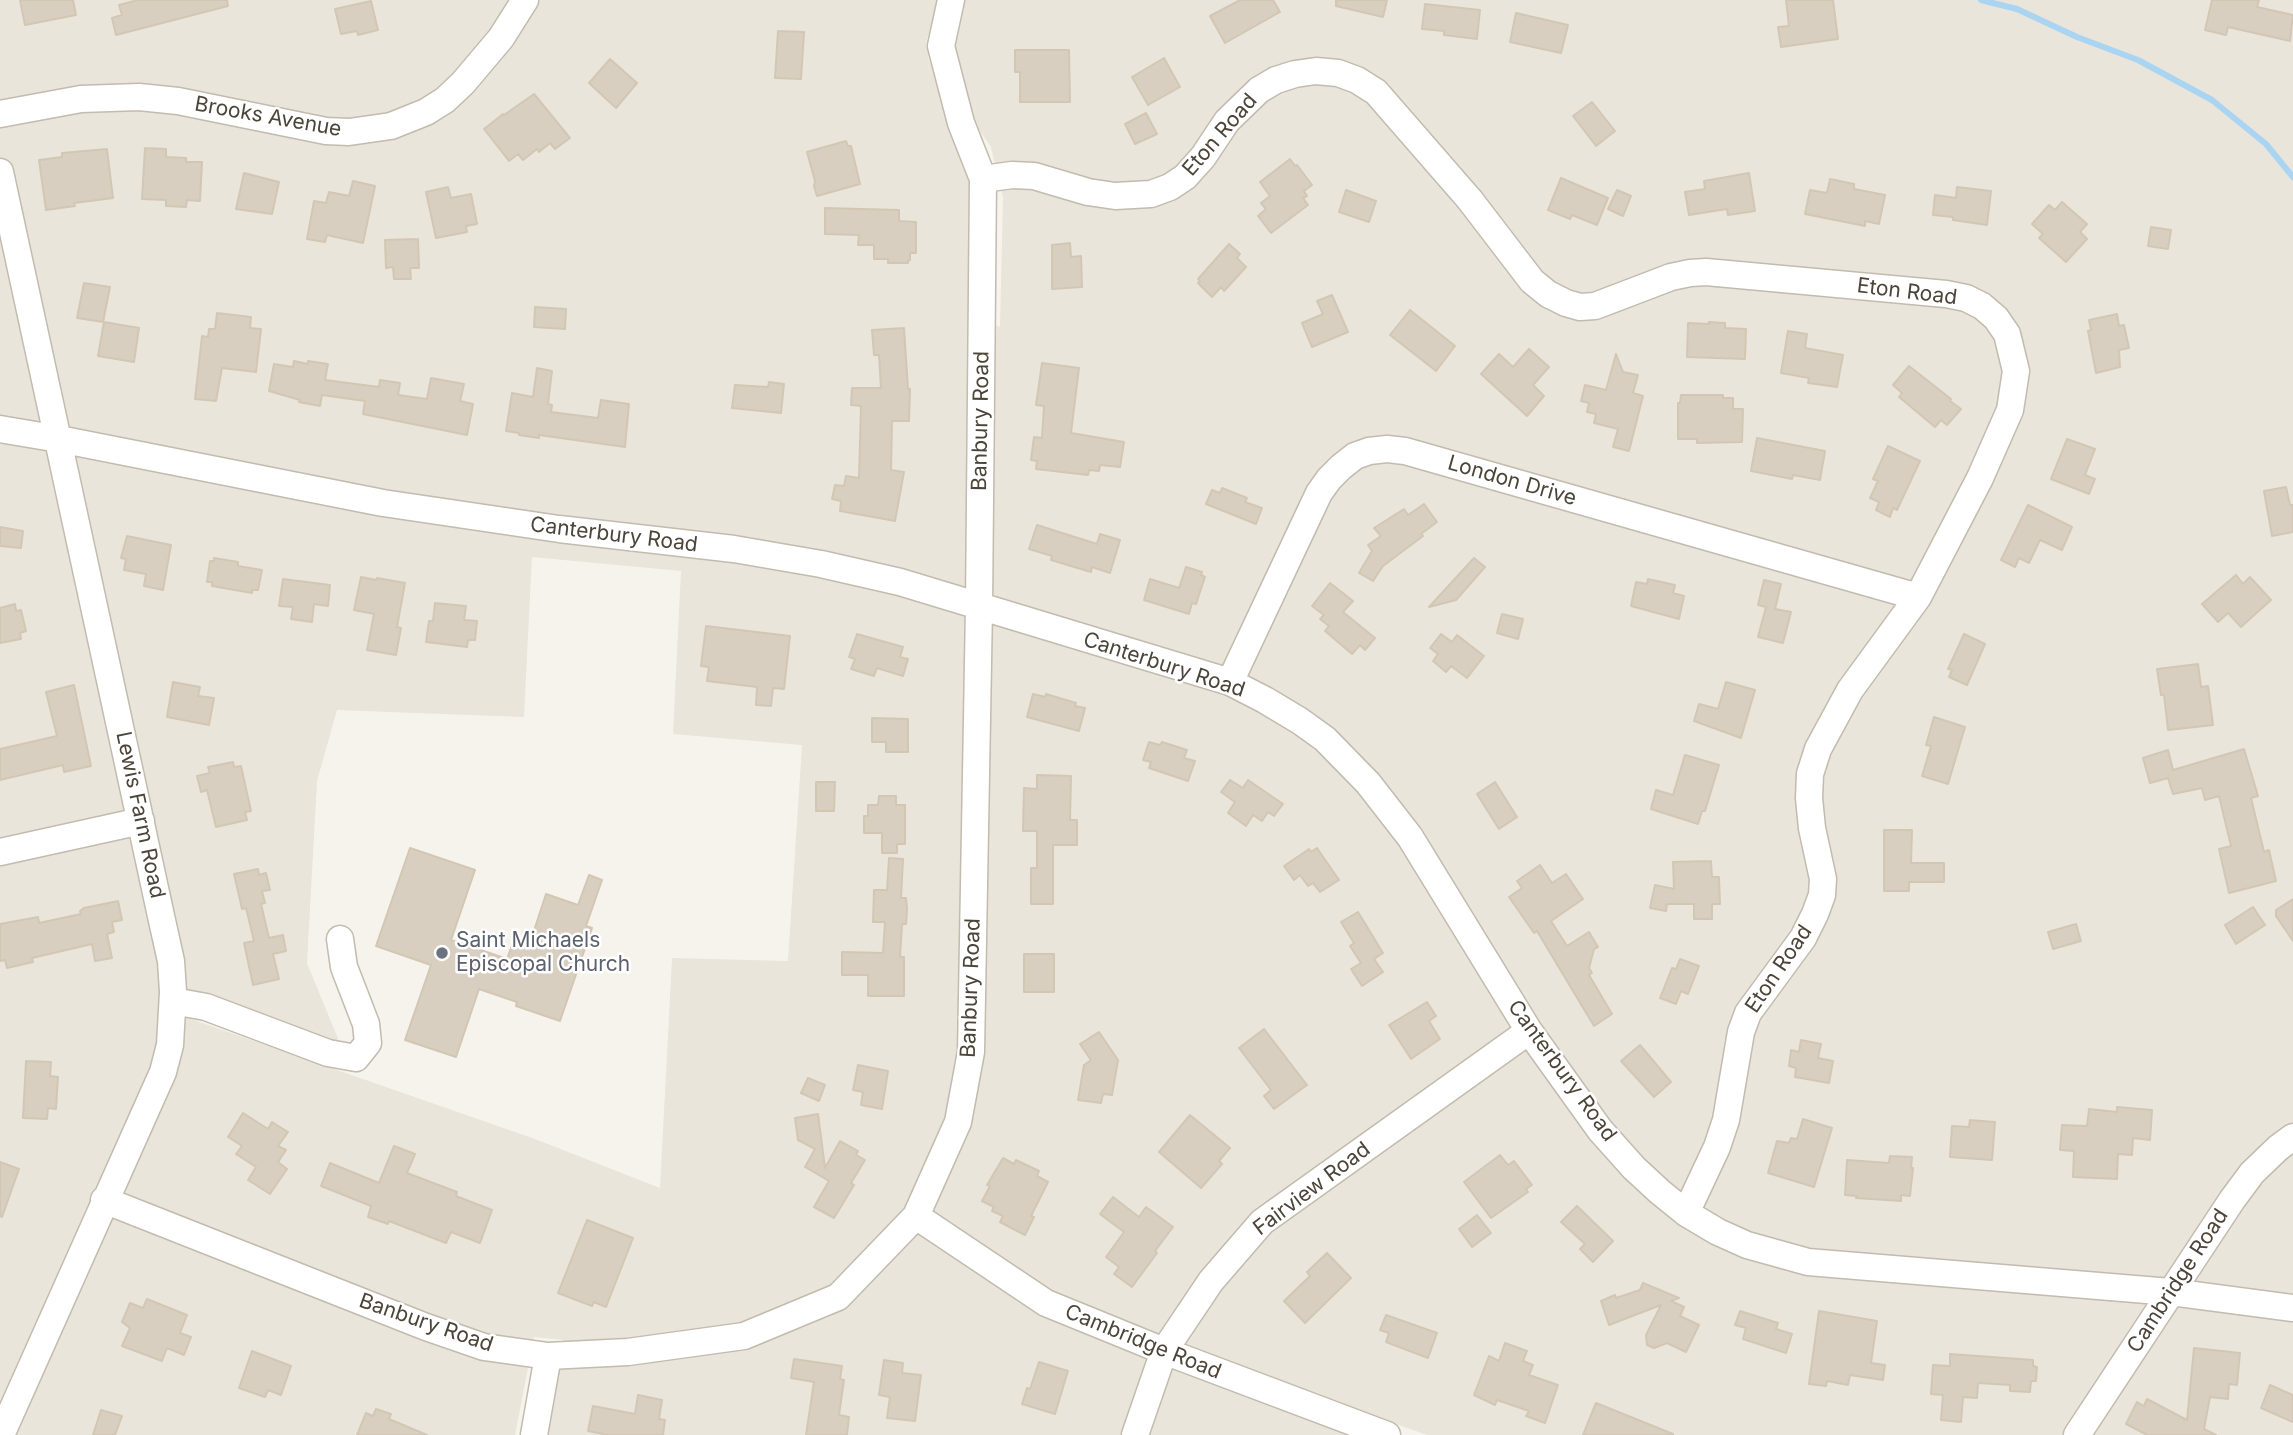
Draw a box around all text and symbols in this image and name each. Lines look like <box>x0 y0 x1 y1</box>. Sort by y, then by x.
street label: Eton Road <box>1177 89 1263 181</box>
street label: Brooks Avenue <box>193 92 343 142</box>
street label: Eton Road <box>1855 273 1959 311</box>
street label: Banbury Road <box>967 351 995 491</box>
street label: London Drive <box>1445 451 1579 511</box>
street label: Canterbury Road <box>529 512 699 558</box>
street label: Canterbury Road <box>1080 627 1248 703</box>
street label: Lewis Farm Road <box>110 729 170 901</box>
street label: Banbury Road <box>956 918 986 1058</box>
street label: Eton Road <box>1740 920 1818 1018</box>
place label: Saint Michaels Episcopal Church <box>456 928 630 978</box>
marker: Saint Michaels Episcopal Church <box>434 945 450 961</box>
street label: Canterbury Road <box>1502 995 1622 1147</box>
street label: Fairview Road <box>1249 1137 1375 1241</box>
street label: Cambridge Road <box>2122 1204 2234 1358</box>
street label: Banbury Road <box>356 1288 496 1358</box>
street label: Cambridge Road <box>1061 1299 1225 1385</box>

